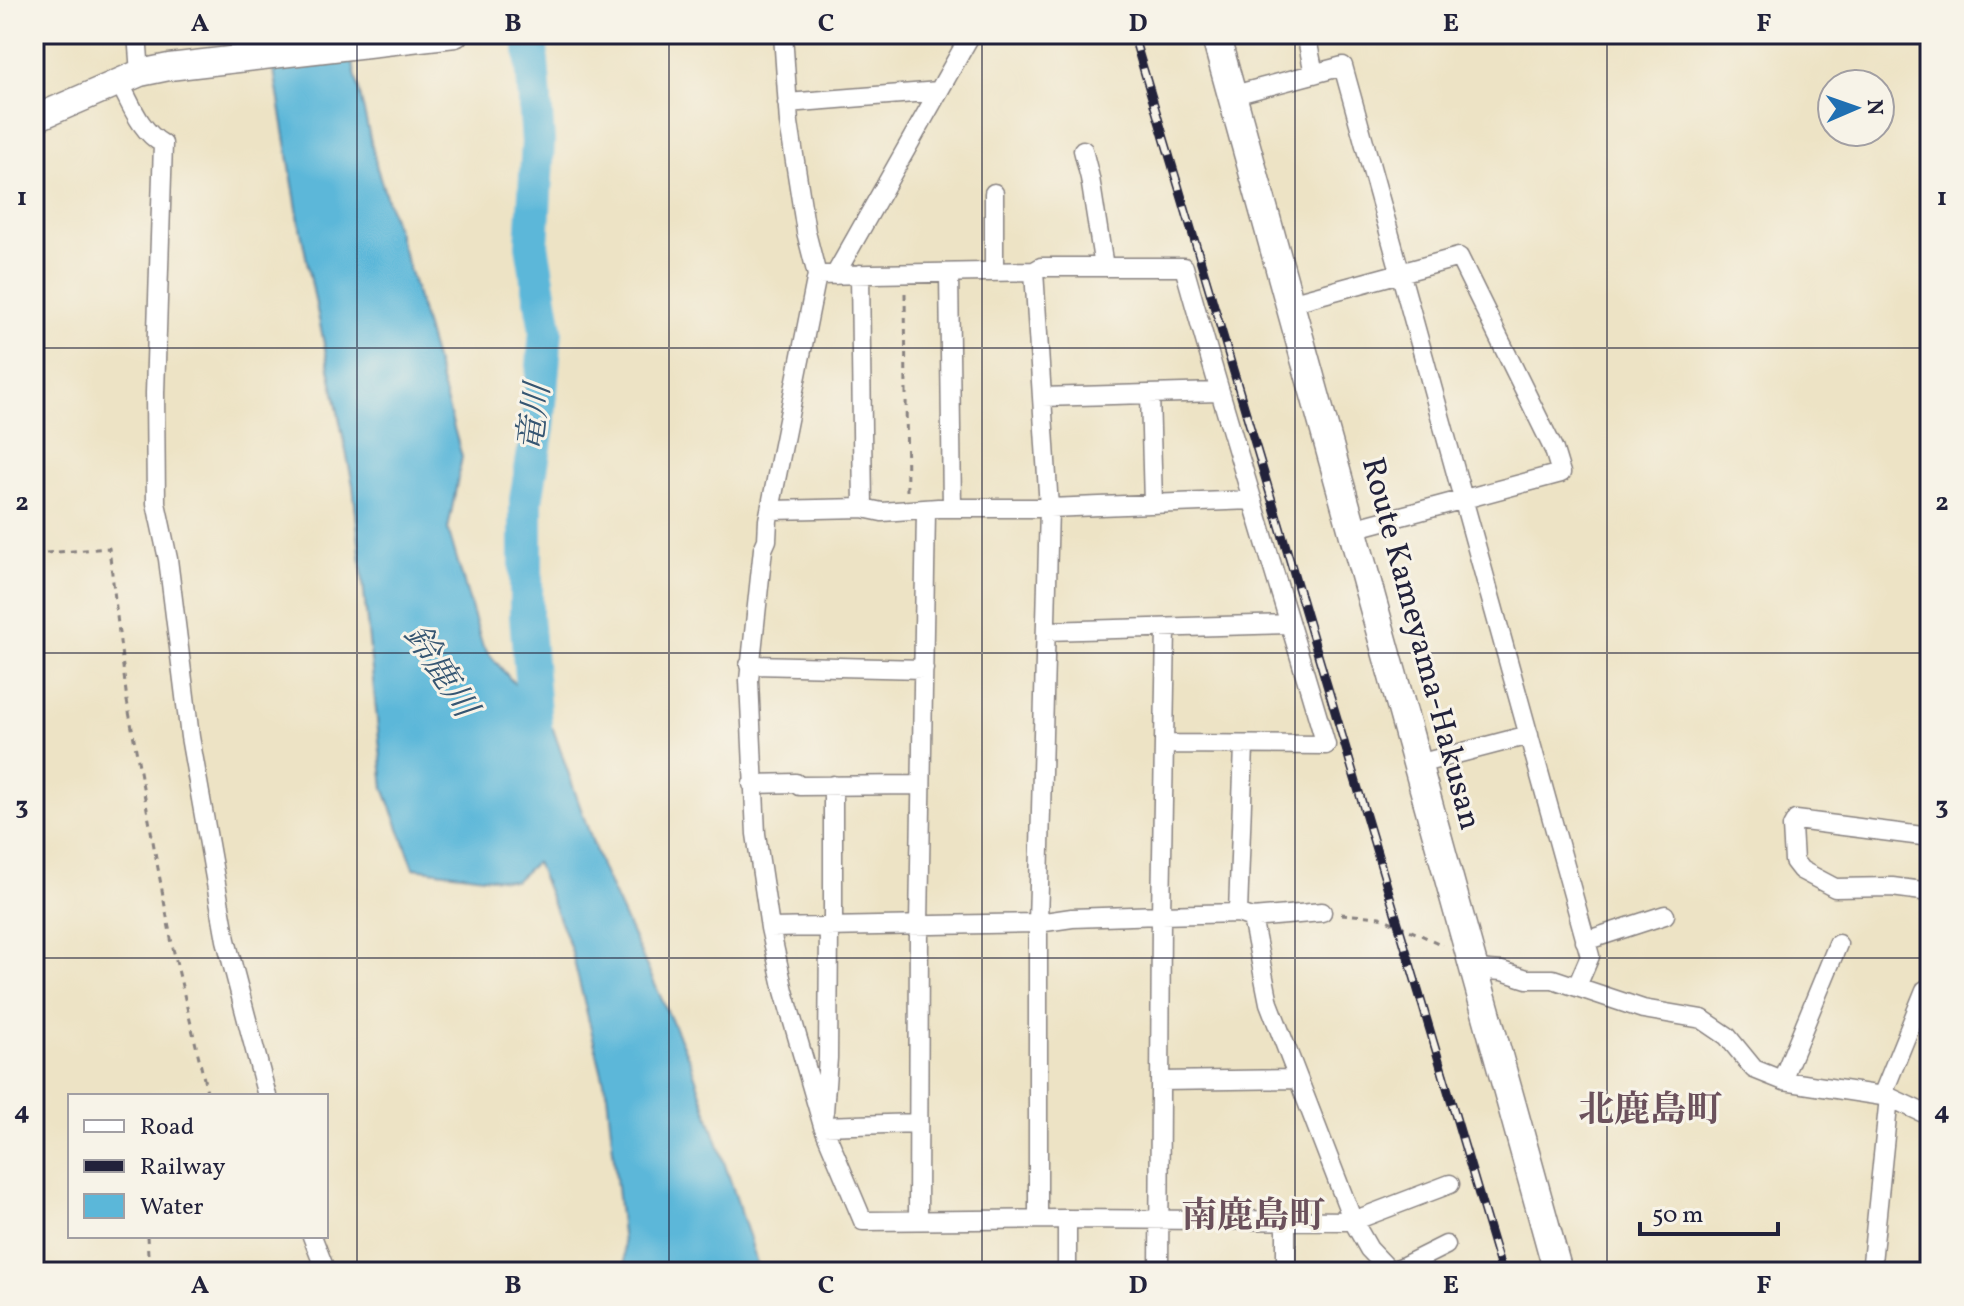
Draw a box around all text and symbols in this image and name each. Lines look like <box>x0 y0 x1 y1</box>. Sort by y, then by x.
text: A <box>191 6 210 42</box>
text: B <box>504 6 522 42</box>
text: C <box>818 6 834 42</box>
text: D <box>1128 6 1148 42</box>
text: E <box>1443 6 1459 42</box>
text: F <box>1756 6 1772 42</box>
north arrow <box>1816 68 1896 148</box>
text: N <box>1858 99 1889 116</box>
text: 1 <box>17 180 27 216</box>
text: 1 <box>1937 180 1947 216</box>
water label: 竜川 <box>509 377 564 455</box>
street label: Route Kameyama-Hakusan <box>1349 453 1491 835</box>
text: 2 <box>15 485 29 521</box>
text: 2 <box>1935 485 1949 521</box>
water label: 鈴鹿川 <box>392 616 489 731</box>
text: 3 <box>15 789 29 825</box>
text: 3 <box>1935 789 1949 825</box>
district label: 北鹿島町 <box>1578 1087 1722 1137</box>
text: 4 <box>14 1094 30 1130</box>
legend <box>68 1094 328 1238</box>
text: 4 <box>1934 1094 1950 1130</box>
text: Road <box>140 1111 194 1145</box>
text: Railway <box>140 1151 226 1185</box>
scale bar <box>1640 1186 1778 1236</box>
text: Water <box>140 1191 204 1225</box>
district label: 南鹿島町 <box>1181 1193 1325 1243</box>
text: 50 m <box>1652 1199 1704 1233</box>
text: A <box>191 1268 210 1304</box>
text: B <box>504 1268 522 1304</box>
text: C <box>818 1268 834 1304</box>
text: D <box>1128 1268 1148 1304</box>
text: E <box>1443 1268 1459 1304</box>
text: F <box>1756 1268 1772 1304</box>

